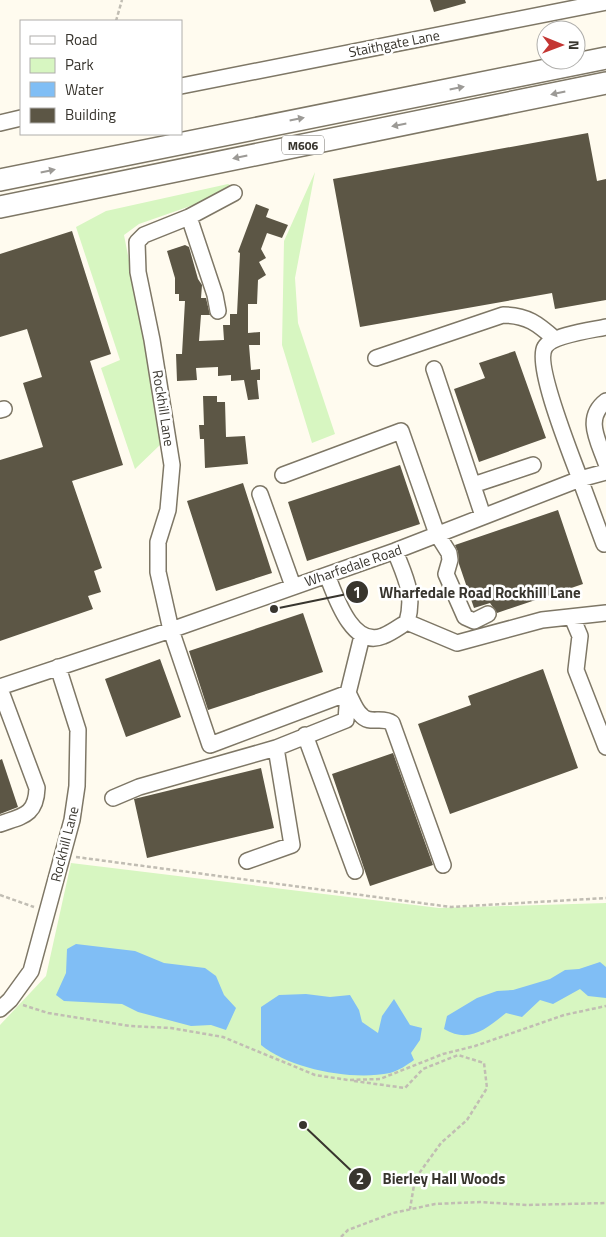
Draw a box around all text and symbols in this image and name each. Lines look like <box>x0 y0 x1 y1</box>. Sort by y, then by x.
legend <box>20 20 182 135</box>
north arrow <box>536 20 586 70</box>
street label: Staithgate Lane <box>347 24 441 62</box>
text: Road <box>65 28 97 51</box>
text: N <box>564 40 585 50</box>
text: Park <box>65 53 94 76</box>
text: Water <box>65 78 104 101</box>
one-way arrow <box>449 83 465 91</box>
one-way arrow <box>550 89 566 97</box>
text: Building <box>65 103 116 126</box>
one-way arrow <box>290 115 306 123</box>
one-way arrow <box>391 121 407 129</box>
road number: M606 <box>282 136 324 154</box>
one-way arrow <box>231 154 247 162</box>
one-way arrow <box>40 166 56 174</box>
street label: Rockhill Lane <box>148 368 180 448</box>
street label: Wharfedale Road <box>302 539 404 591</box>
callout: Wharfedale Road Rockhill Lane <box>345 577 591 607</box>
text: 1 <box>353 581 361 604</box>
text: Wharfedale Road Rockhill Lane <box>379 581 581 604</box>
street label: Rockhill Lane <box>44 804 84 884</box>
callout: Bierley Hall Woods <box>347 1164 515 1194</box>
text: 2 <box>356 1167 364 1190</box>
text: Bierley Hall Woods <box>383 1167 505 1190</box>

